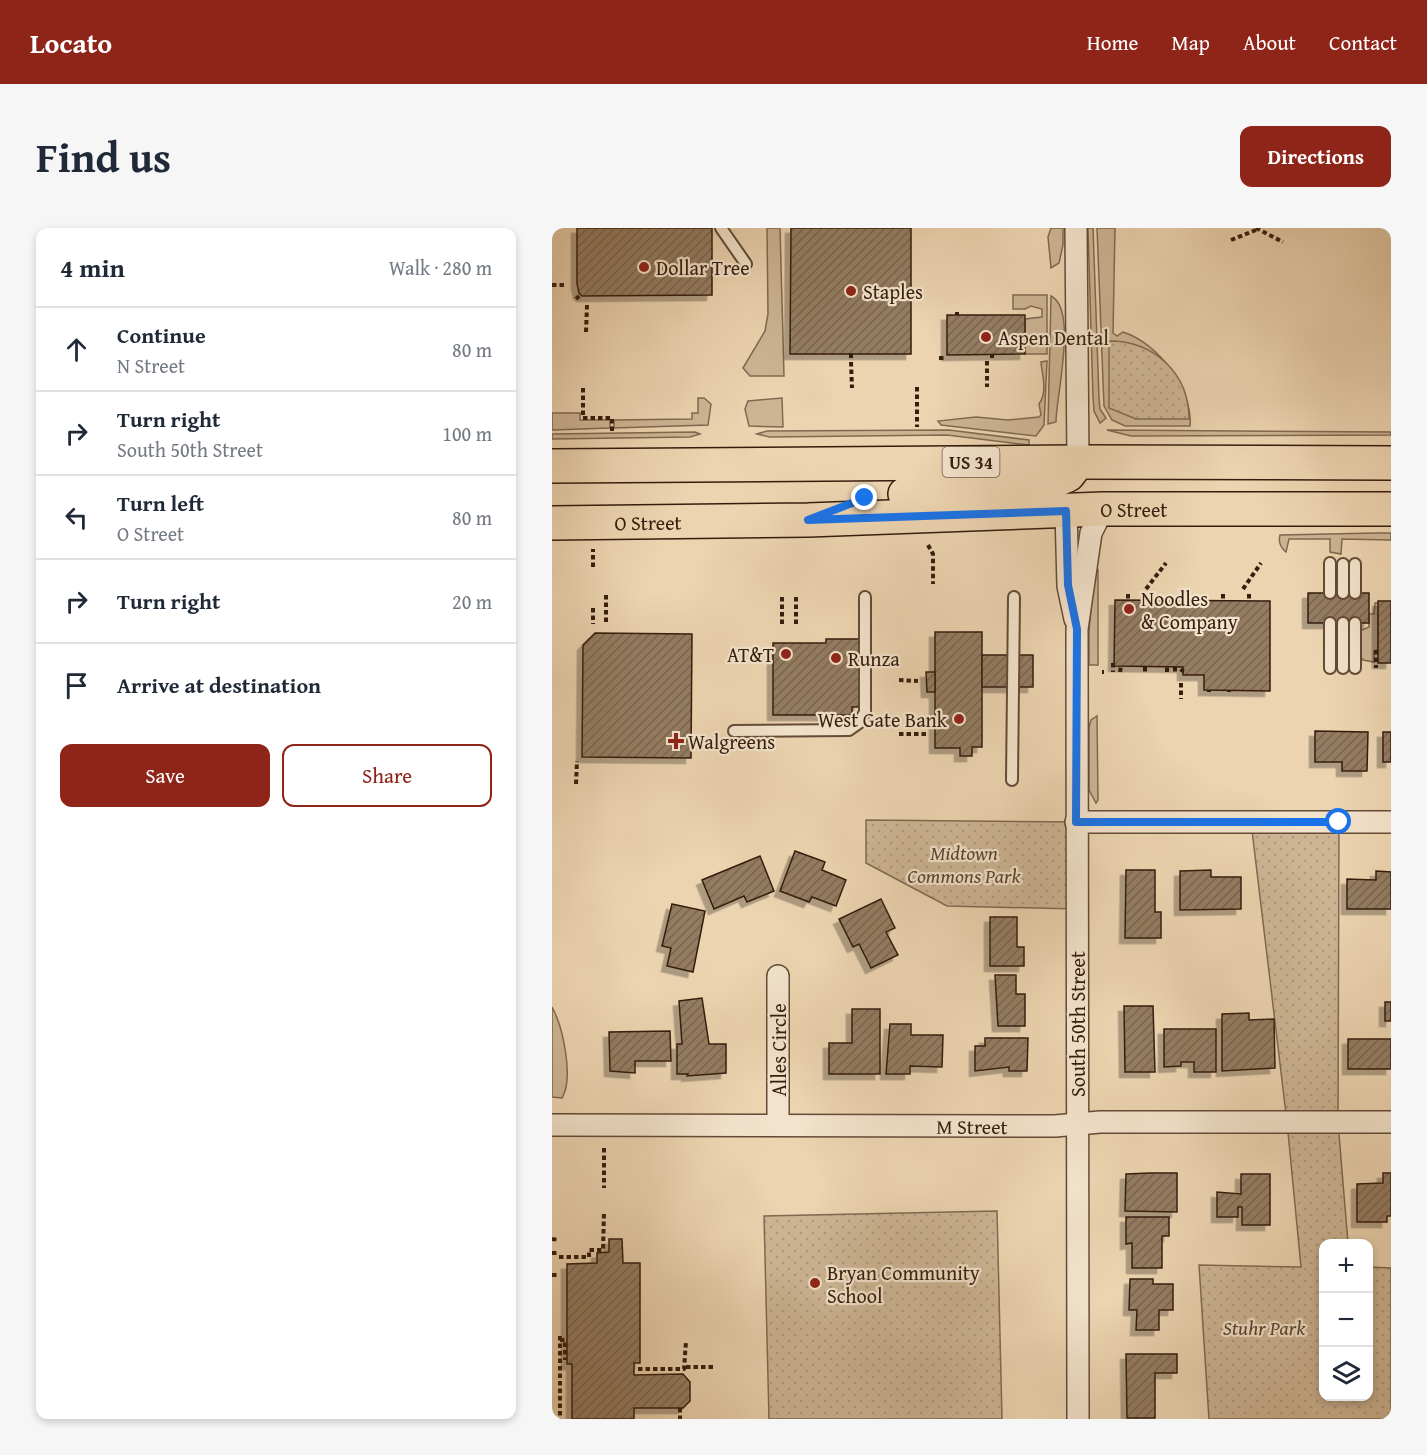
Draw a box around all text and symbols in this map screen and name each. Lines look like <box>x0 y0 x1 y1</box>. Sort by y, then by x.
text: Locato <box>30 22 112 63</box>
text: Home <box>1087 27 1138 58</box>
text: Map <box>1171 27 1210 58</box>
text: About <box>1243 27 1296 58</box>
text: Contact <box>1329 27 1397 58</box>
text: Find us <box>36 126 171 187</box>
button: Directions <box>1240 126 1391 187</box>
text: 4 min <box>60 248 125 287</box>
text: Walk · 280 m <box>389 253 492 282</box>
place label: Dollar Tree <box>656 253 750 282</box>
marker: Dollar Tree <box>637 260 651 274</box>
place label: Staples <box>863 277 923 306</box>
marker: Staples <box>844 284 858 298</box>
text: Continue <box>117 319 206 351</box>
place label: Aspen Dental <box>998 323 1109 352</box>
marker: Aspen Dental <box>979 330 993 344</box>
icon: ahead <box>60 333 93 366</box>
text: 80 m <box>452 335 492 364</box>
text: N Street <box>117 351 185 380</box>
text: Turn right <box>117 403 220 435</box>
icon: right <box>60 417 93 450</box>
text: 100 m <box>442 419 492 448</box>
text: South 50th Street <box>117 435 263 464</box>
road number: US 34 <box>942 447 1000 477</box>
route end <box>851 484 877 510</box>
text: Turn left <box>117 487 204 519</box>
street label: O Street <box>1100 495 1167 524</box>
icon: left <box>60 501 93 534</box>
text: 80 m <box>452 503 492 532</box>
street label: O Street <box>614 507 682 537</box>
text: O Street <box>117 519 184 548</box>
place label: Noodles & Company <box>1141 584 1238 636</box>
icon: right <box>60 585 93 618</box>
text: Turn right <box>117 585 220 617</box>
text: 20 m <box>452 587 492 616</box>
marker: Noodles & Company <box>1122 602 1136 616</box>
place label: AT&T <box>727 640 774 669</box>
place label: Runza <box>848 644 900 673</box>
marker: AT&T <box>779 647 793 661</box>
marker: Runza <box>829 651 843 665</box>
icon: arrive <box>60 669 93 702</box>
text: Arrive at destination <box>117 669 321 701</box>
place label: West Gate Bank <box>818 705 948 734</box>
marker: West Gate Bank <box>952 712 966 726</box>
place label: Walgreens <box>688 727 775 756</box>
marker: Walgreens <box>669 734 683 748</box>
button: Save <box>60 744 270 807</box>
button: Share <box>282 744 492 807</box>
route start <box>1325 808 1351 834</box>
park label: Midtown Commons Park <box>907 838 1022 890</box>
street label: South 50th Street <box>1063 951 1092 1097</box>
street label: Alles Circle <box>764 1003 793 1097</box>
street label: M Street <box>936 1111 1008 1140</box>
map controls <box>1319 1239 1373 1401</box>
button: + <box>1319 1239 1373 1293</box>
place label: Bryan Community School <box>827 1258 980 1310</box>
marker: Bryan Community School <box>808 1276 822 1290</box>
button: − <box>1319 1293 1373 1347</box>
park label: Stuhr Park <box>1223 1313 1306 1342</box>
button: layers <box>1319 1347 1373 1401</box>

